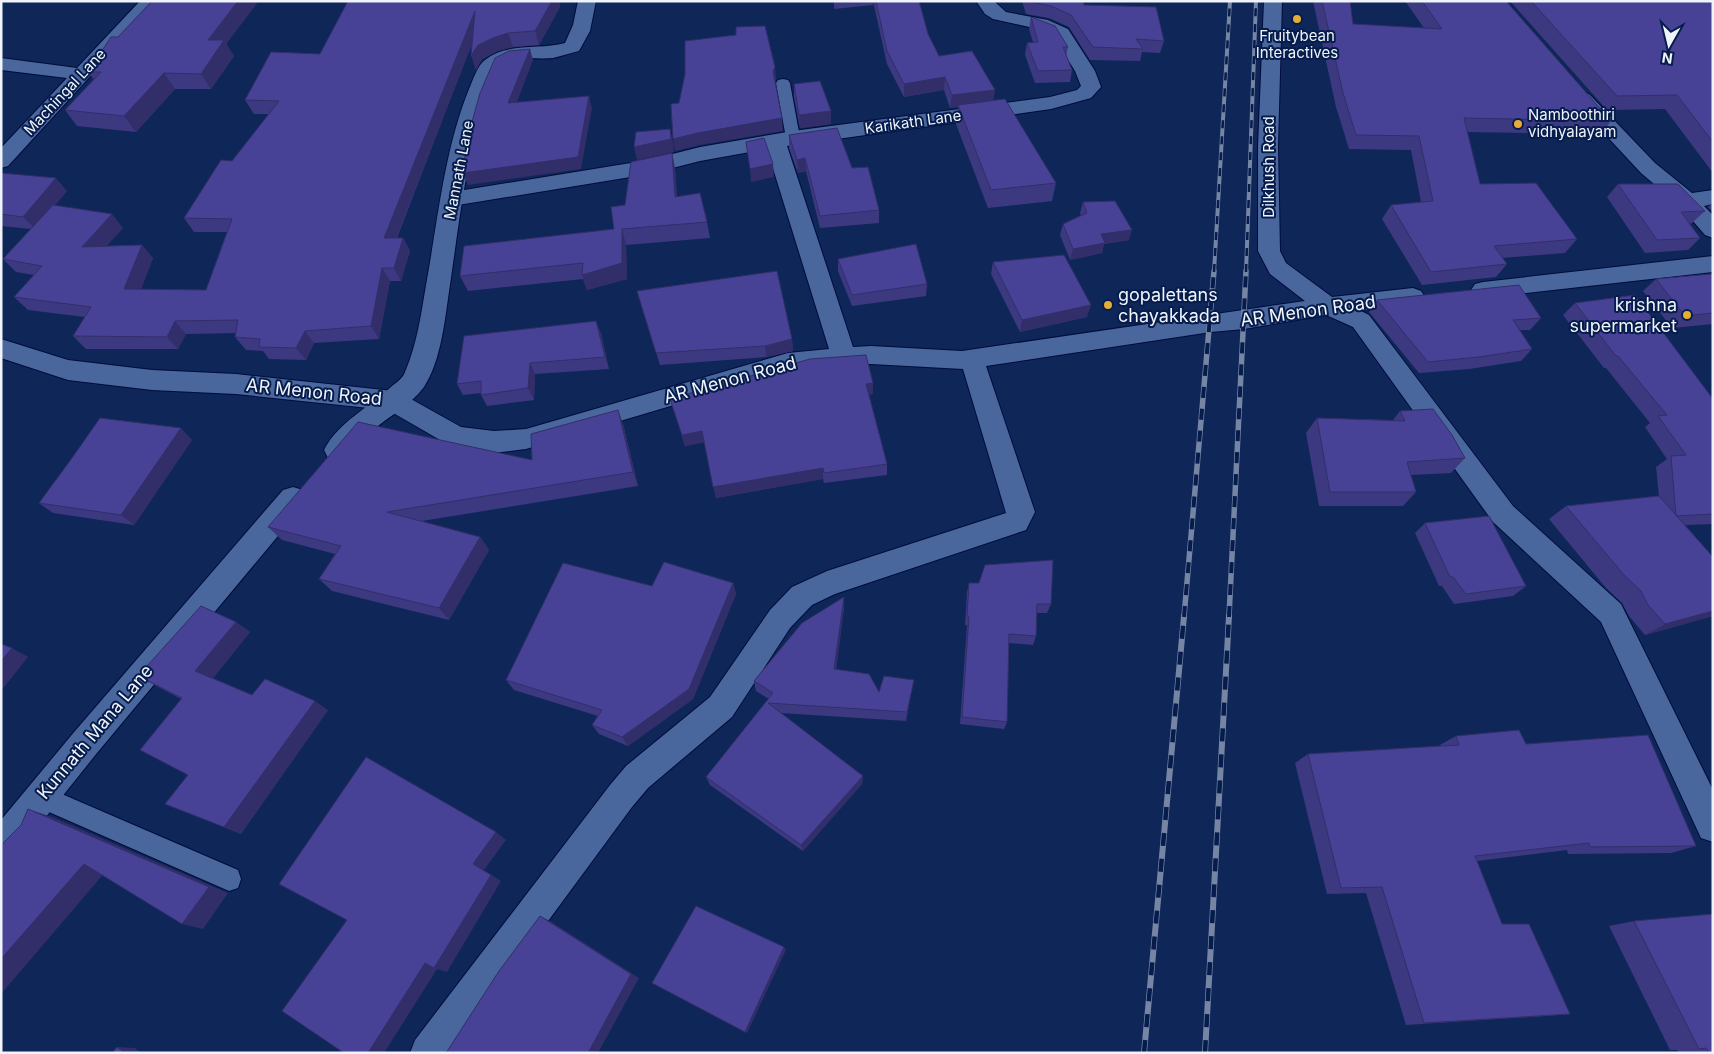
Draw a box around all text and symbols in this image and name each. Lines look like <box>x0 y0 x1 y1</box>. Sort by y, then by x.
marker: Fruitybean Interactives <box>1291 13 1303 25</box>
north arrow <box>1644 20 1694 70</box>
place label: Fruitybean Interactives <box>1256 26 1338 62</box>
street label: Machingal Lane <box>20 44 110 139</box>
text: N <box>1661 49 1674 68</box>
street label: Karikath Lane <box>863 105 962 138</box>
place label: Namboothiri vidhyalayam <box>1528 105 1616 141</box>
street label: Dilkhush Road <box>1259 116 1278 218</box>
marker: Namboothiri vidhyalayam <box>1512 118 1524 130</box>
street label: Mannath Lane <box>440 119 477 221</box>
place label: gopalettans chayakkada <box>1118 284 1220 326</box>
street label: AR Menon Road <box>1239 291 1377 330</box>
place label: krishna supermarket <box>1569 294 1677 336</box>
marker: gopalettans chayakkada <box>1102 299 1114 311</box>
marker: krishna supermarket <box>1681 309 1693 321</box>
street label: AR Menon Road <box>661 352 798 407</box>
street label: AR Menon Road <box>245 374 383 409</box>
street label: Kunnath Mana Lane <box>32 660 157 803</box>

